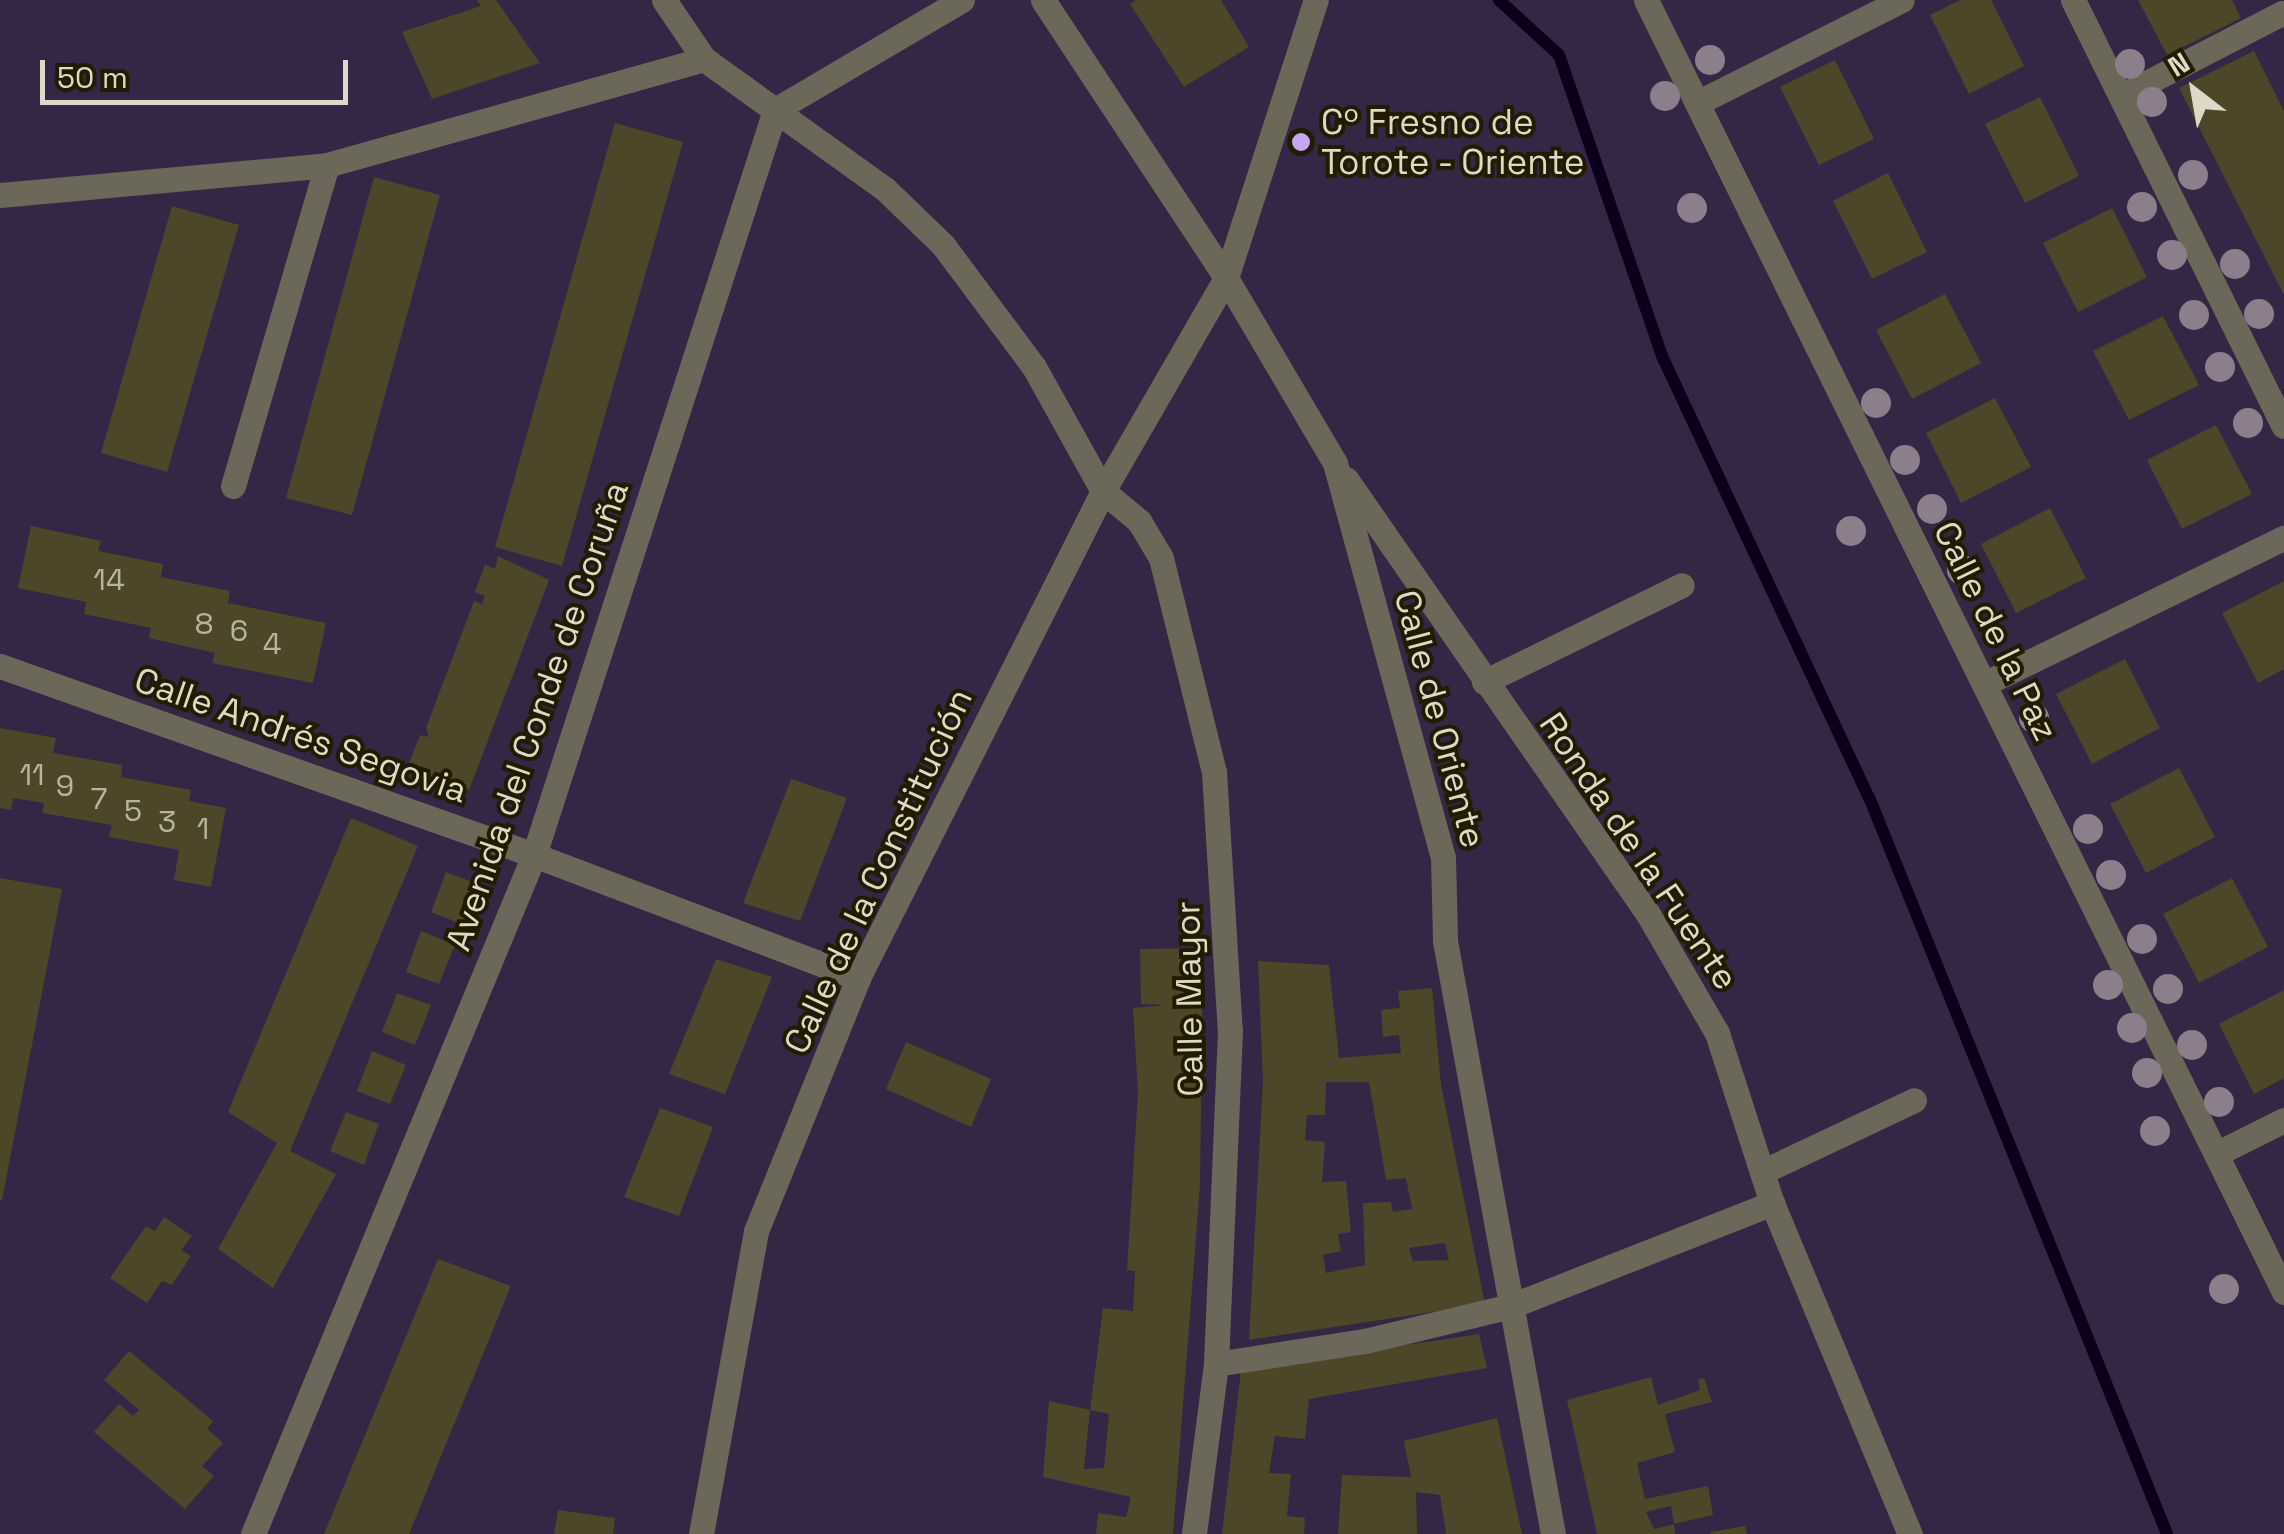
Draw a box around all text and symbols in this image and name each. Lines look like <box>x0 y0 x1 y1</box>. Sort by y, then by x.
scale bar <box>45 40 352 102</box>
north arrow <box>2144 40 2244 140</box>
text: N <box>2161 44 2196 85</box>
text: 50 m <box>57 58 128 97</box>
place label: Cº Fresno de Torote - Oriente <box>1321 101 1586 183</box>
marker: Cº Fresno de Torote - Oriente <box>1290 131 1312 153</box>
street label: Avenida del Conde de Coruña <box>437 476 637 956</box>
street label: Calle de la Paz <box>1925 515 2067 747</box>
house number: 14 <box>93 562 125 598</box>
street label: Calle de Oriente <box>1385 586 1495 852</box>
house number: 8 <box>195 606 213 642</box>
house number: 6 <box>230 613 248 649</box>
house number: 4 <box>263 626 281 662</box>
street label: Calle Andrés Segovia <box>129 658 473 812</box>
street label: Calle de la Constitución <box>775 682 981 1060</box>
street label: Ronda de la Fuente <box>1531 705 1747 997</box>
house number: 11 <box>19 757 45 793</box>
house number: 9 <box>56 768 74 804</box>
house number: 7 <box>91 781 107 817</box>
house number: 5 <box>124 793 142 829</box>
house number: 3 <box>158 804 176 840</box>
house number: 1 <box>197 811 209 847</box>
street label: Calle Mayor <box>1166 901 1212 1097</box>

